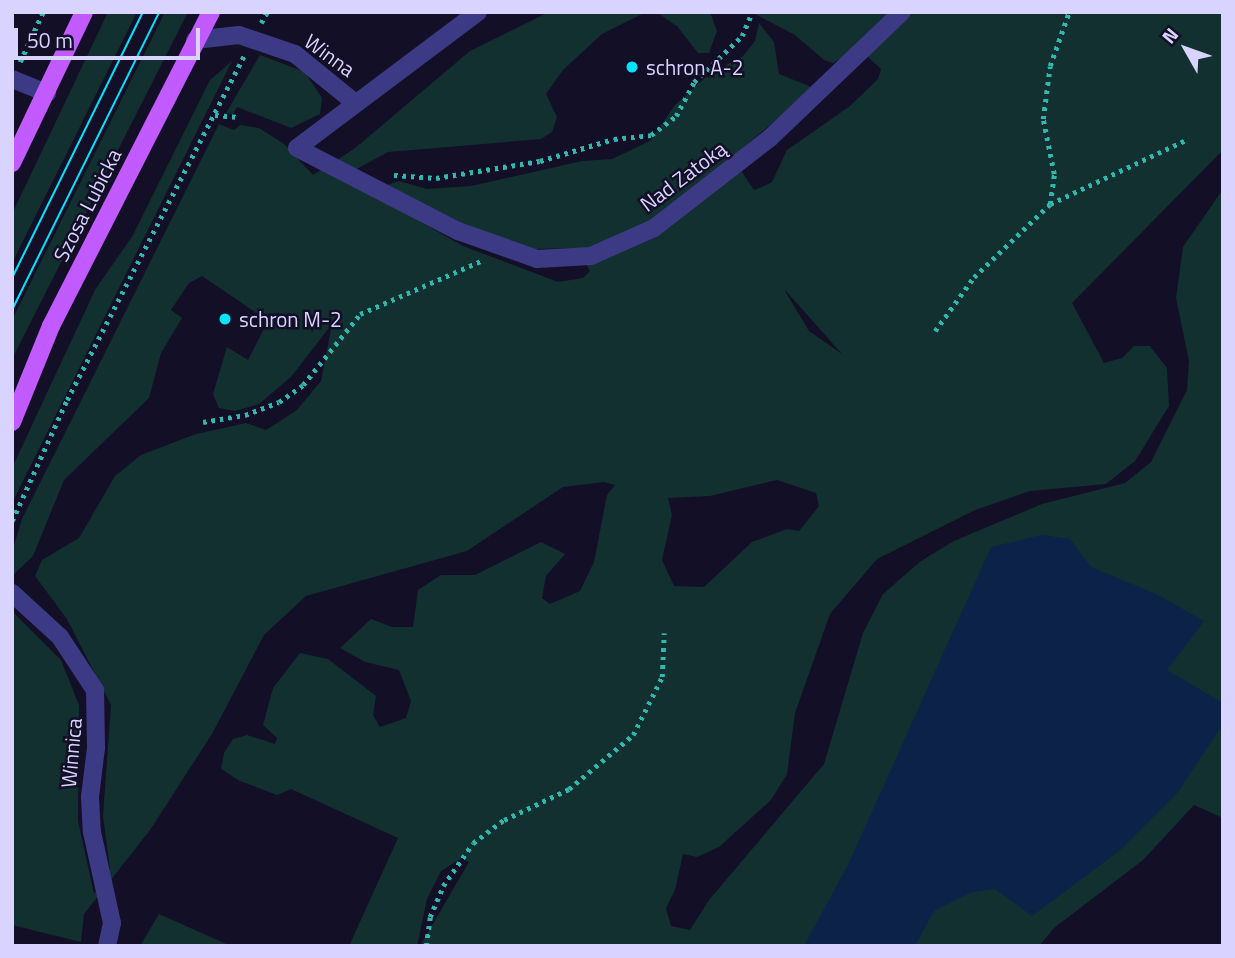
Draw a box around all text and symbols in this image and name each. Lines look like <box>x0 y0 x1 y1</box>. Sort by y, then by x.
scale bar <box>18 14 203 58</box>
north arrow <box>1151 14 1221 84</box>
text: N <box>1154 21 1185 50</box>
text: 50 m <box>27 24 73 56</box>
street label: Winna <box>300 28 360 82</box>
place label: schron A-2 <box>646 54 744 80</box>
marker: schron A-2 <box>624 59 640 75</box>
street label: Nad Zatoką <box>635 135 731 217</box>
street label: Szosa Lubicka <box>48 144 126 266</box>
place label: schron M-2 <box>239 306 342 332</box>
marker: schron M-2 <box>217 311 233 327</box>
street label: Winnica <box>55 717 87 789</box>

